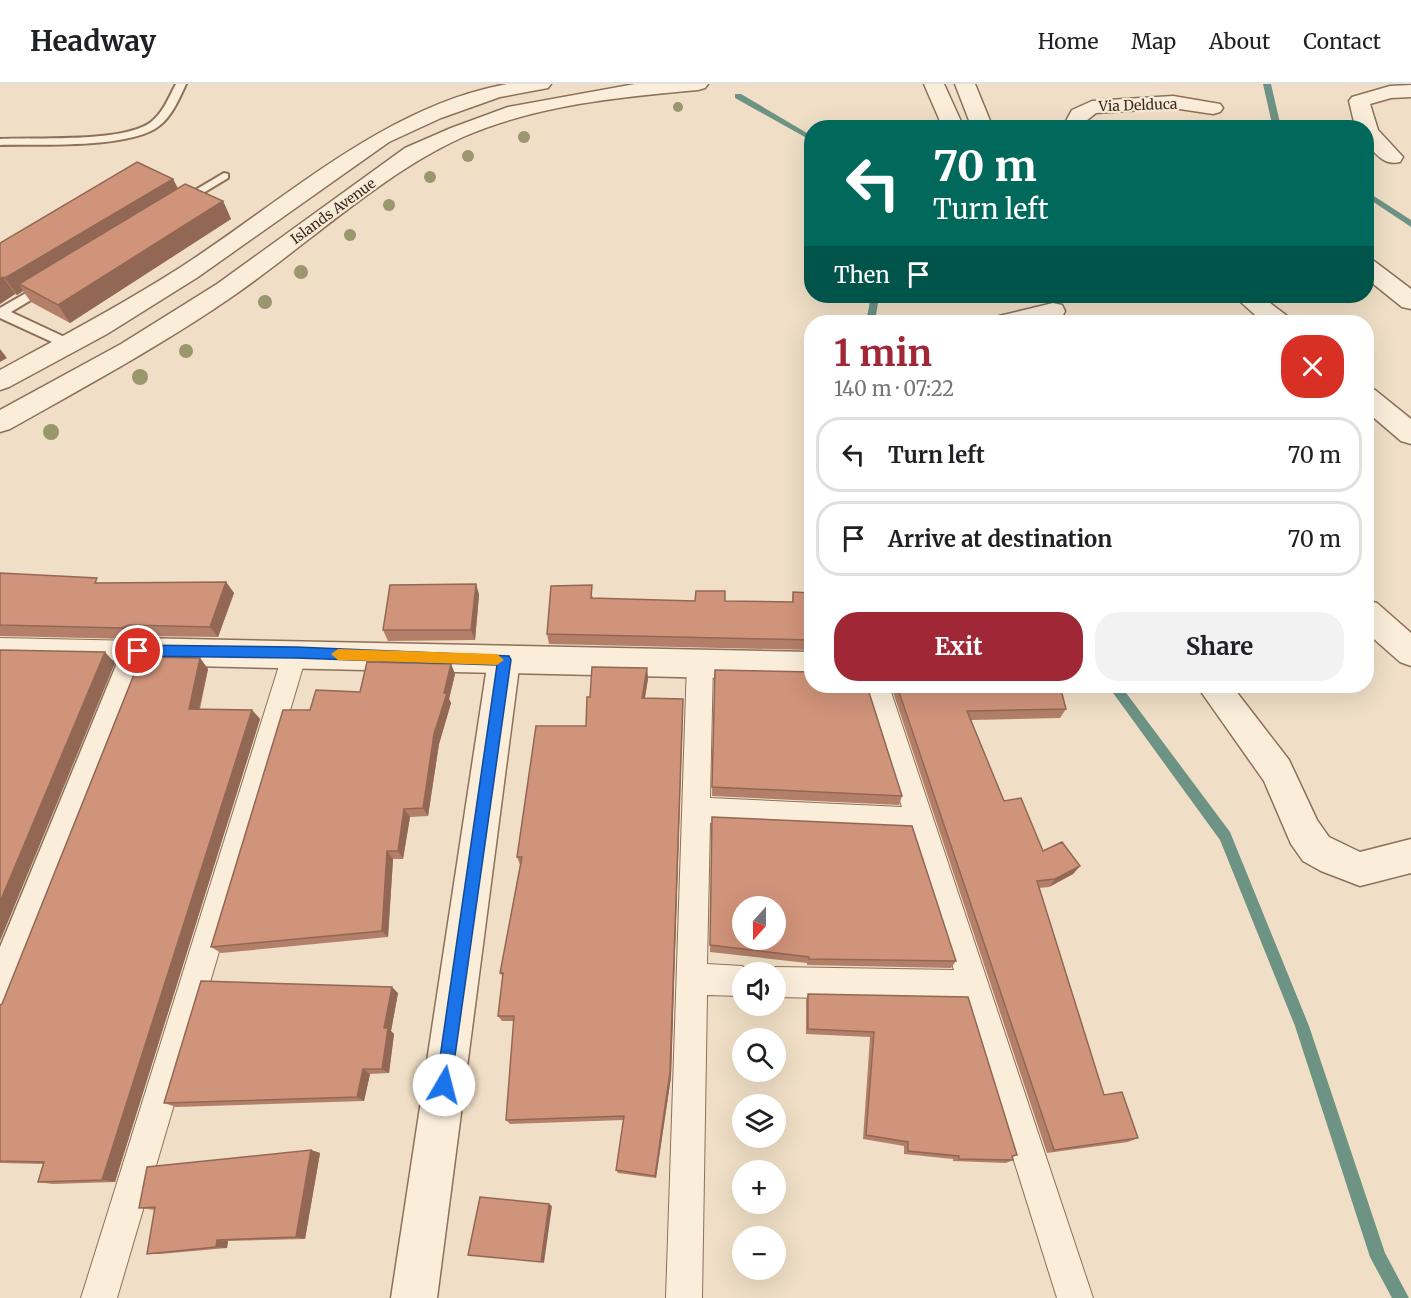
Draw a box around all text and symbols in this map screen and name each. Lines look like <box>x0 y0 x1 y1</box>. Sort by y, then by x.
text: Headway <box>30 23 156 59</box>
text: Home <box>1038 28 1098 55</box>
text: Map <box>1131 28 1176 55</box>
text: About <box>1209 28 1270 55</box>
text: Contact <box>1303 28 1381 55</box>
street label: Via Delduca <box>1097 95 1178 115</box>
text: 70 m <box>933 140 1037 192</box>
icon: left <box>834 144 912 222</box>
street label: Islands Avenue <box>287 174 379 248</box>
text: Turn left <box>933 192 1048 226</box>
icon: arrive <box>902 258 935 291</box>
text: Then <box>834 261 890 289</box>
text: 1 min <box>834 331 932 376</box>
button: close <box>1281 335 1344 398</box>
text: 140 m · 07:22 <box>834 376 954 401</box>
icon: left <box>837 438 870 471</box>
text: Turn left <box>888 441 985 469</box>
text: 70 m <box>1288 441 1341 469</box>
icon: arrive <box>837 522 870 555</box>
text: Arrive at destination <box>888 525 1112 553</box>
text: 70 m <box>1288 525 1341 553</box>
button: Exit <box>834 612 1083 681</box>
button: Share <box>1095 612 1344 681</box>
pin <box>112 625 163 676</box>
icon: arrive <box>121 634 154 667</box>
north arrow <box>732 896 786 950</box>
map controls <box>732 896 786 1280</box>
button: sound <box>732 962 786 1016</box>
button: search <box>732 1028 786 1082</box>
position arrow <box>412 1053 476 1117</box>
button: layers <box>732 1094 786 1148</box>
button: + <box>732 1160 786 1214</box>
button: − <box>732 1226 786 1280</box>

